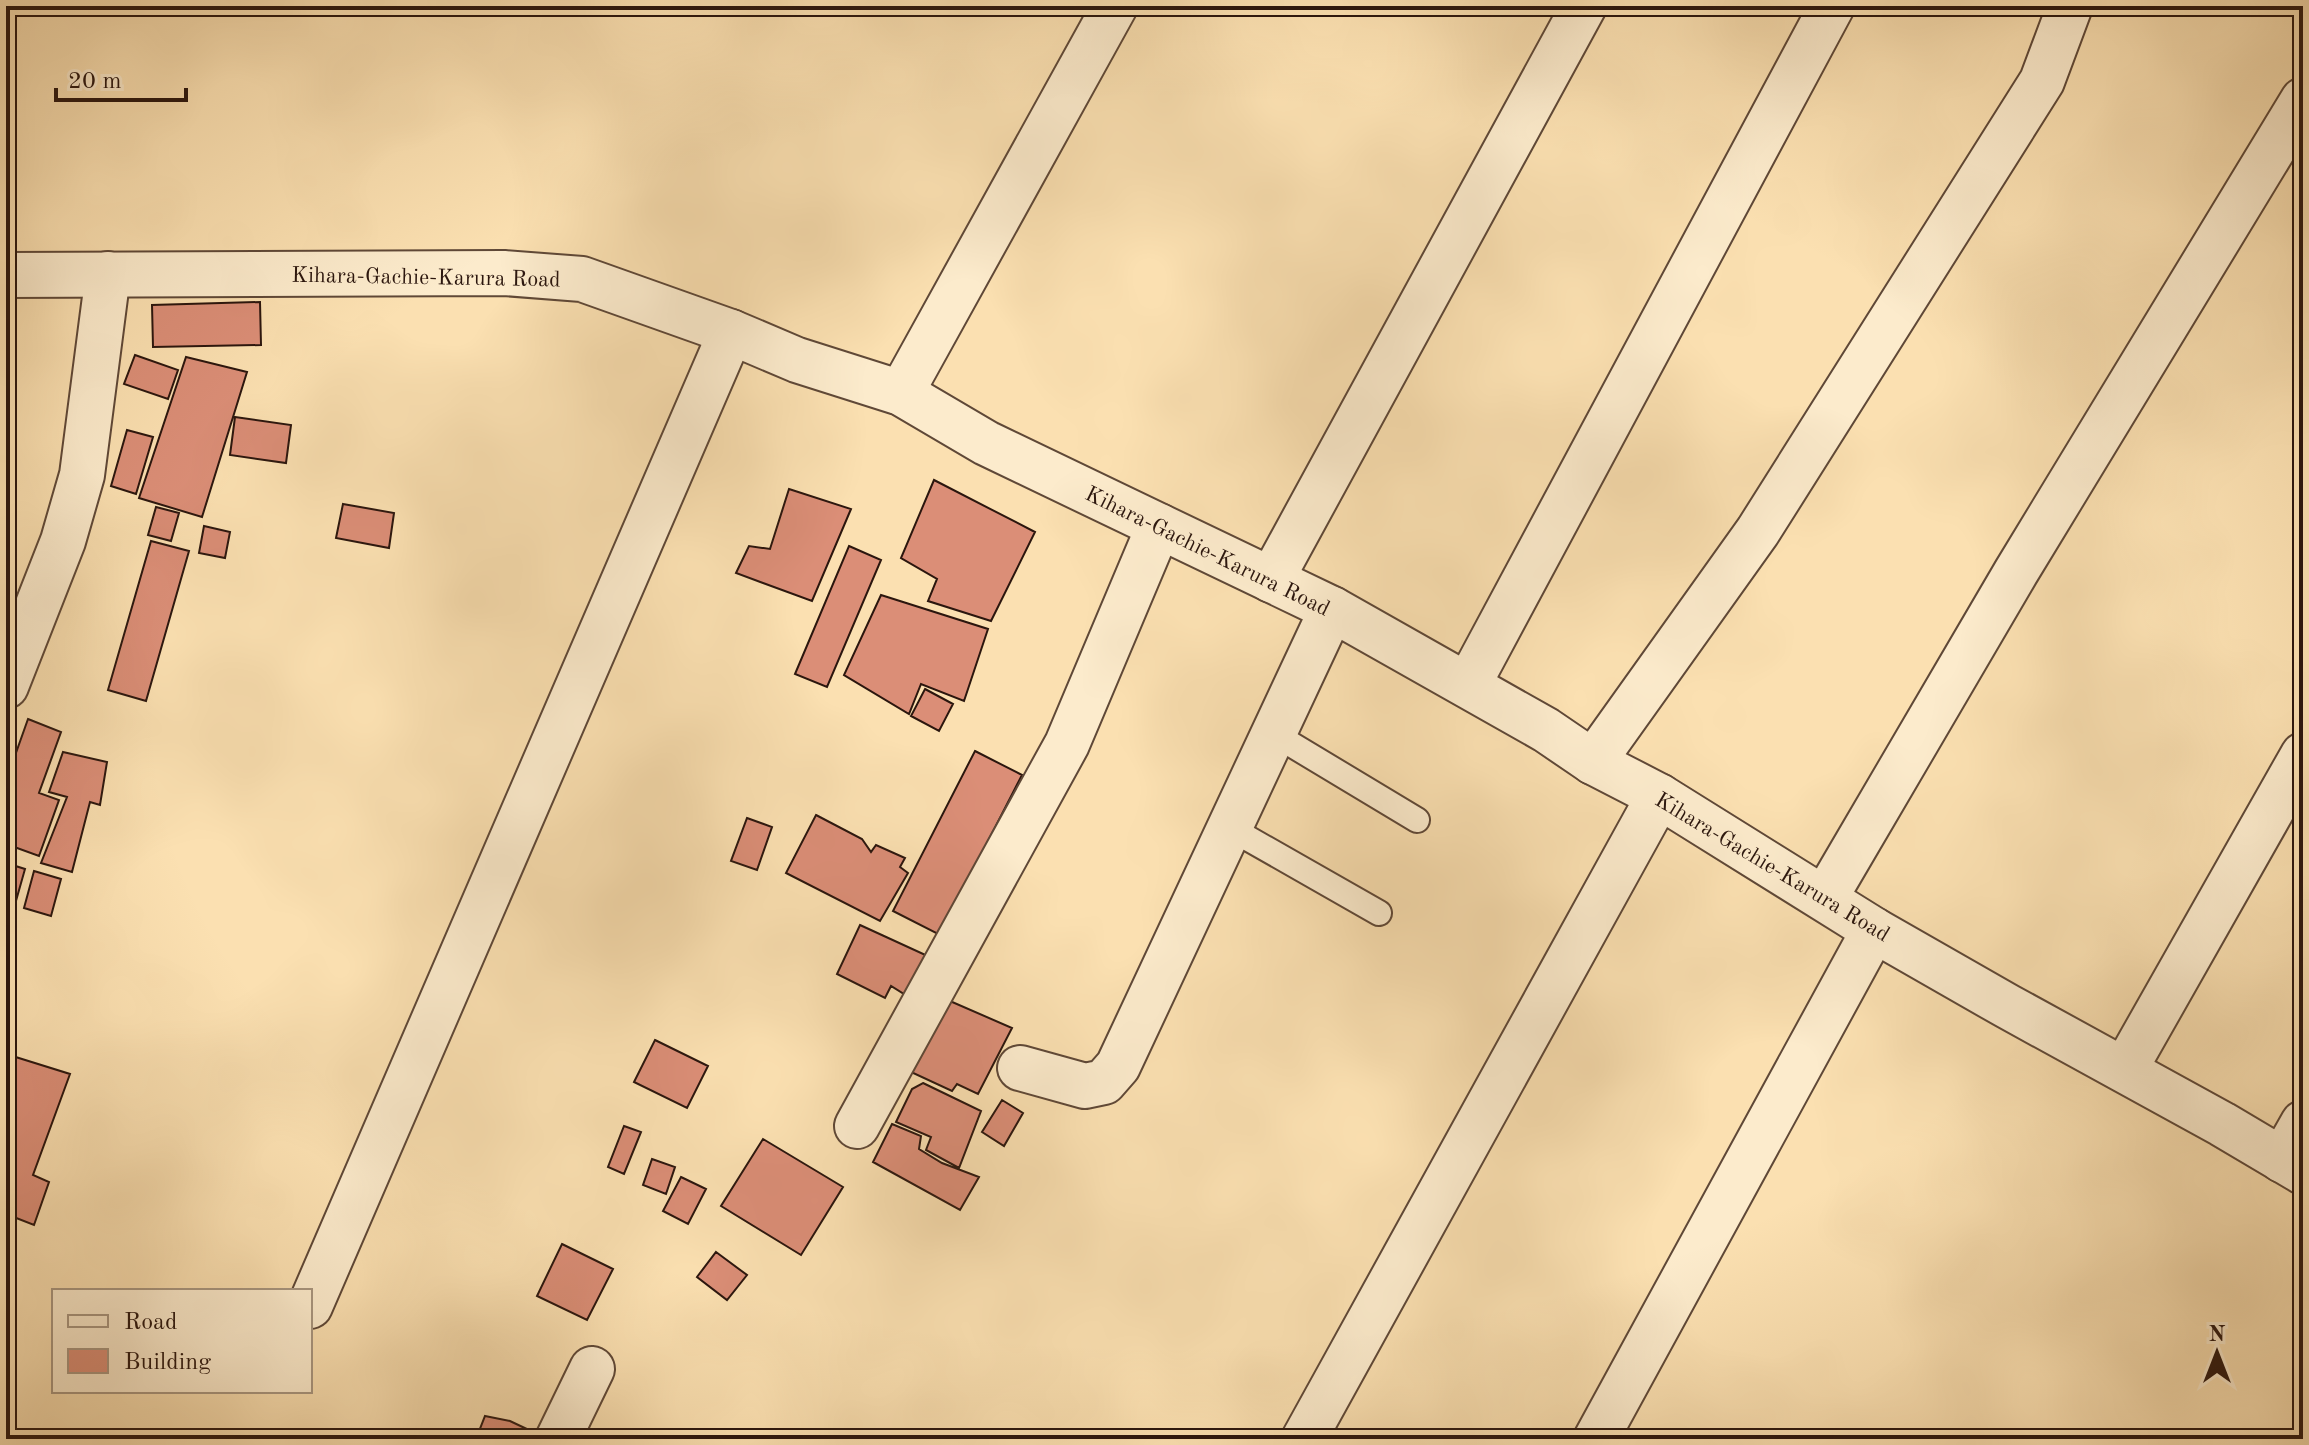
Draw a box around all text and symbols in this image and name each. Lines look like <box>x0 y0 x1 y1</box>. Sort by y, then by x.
scale bar <box>56 52 186 102</box>
text: 20 m <box>68 70 122 94</box>
street label: Kihara-Gachie-Karura Road <box>291 265 561 291</box>
street label: Kihara-Gachie-Karura Road <box>1081 483 1333 621</box>
street label: Kihara-Gachie-Karura Road <box>1651 789 1893 946</box>
legend <box>52 1289 312 1393</box>
text: Road <box>124 1311 177 1335</box>
north arrow <box>2177 1313 2257 1393</box>
text: N <box>2209 1324 2226 1346</box>
text: Building <box>124 1351 211 1375</box>

